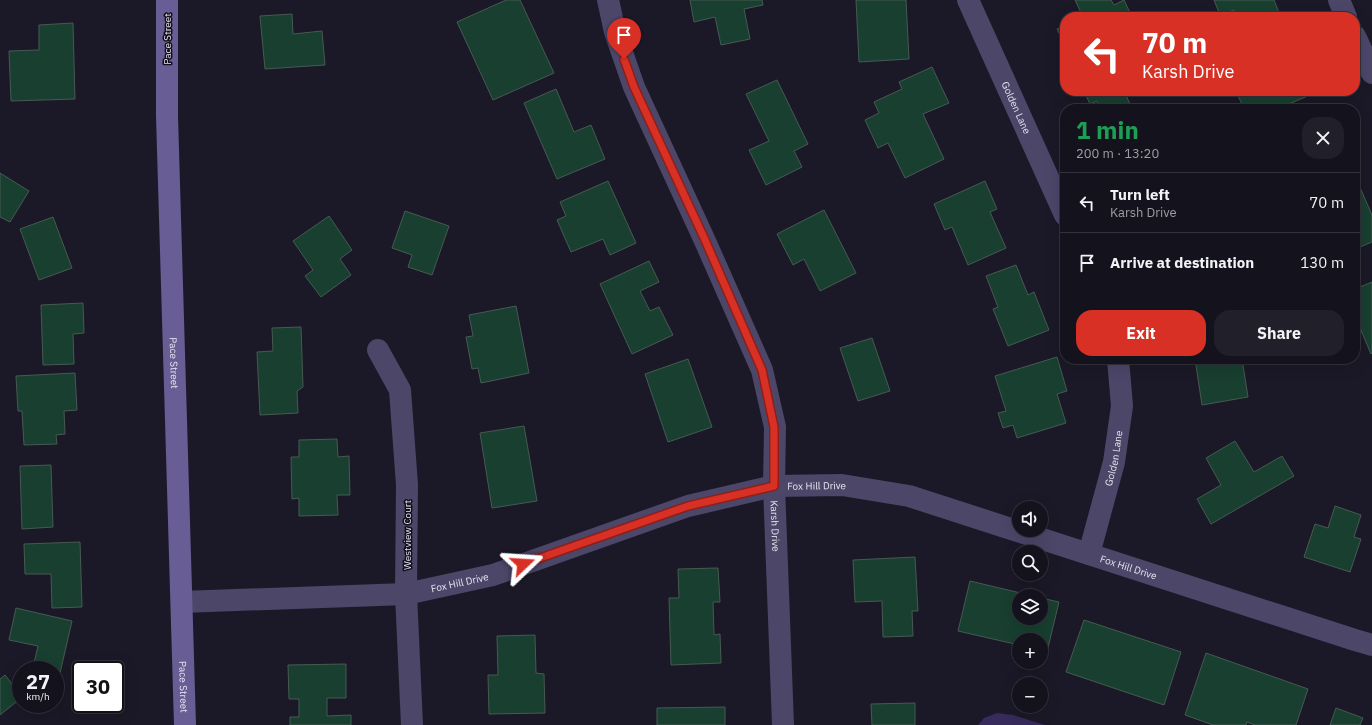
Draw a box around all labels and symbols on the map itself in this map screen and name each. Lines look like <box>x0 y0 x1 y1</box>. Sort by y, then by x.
street label: Pace Street <box>161 13 174 65</box>
pin <box>607 18 641 59</box>
street label: Golden Lane <box>999 79 1034 136</box>
street label: Pace Street <box>167 337 182 389</box>
street label: Golden Lane <box>1101 429 1125 487</box>
street label: Fox Hill Drive <box>787 478 848 492</box>
street label: Westview Court <box>401 499 414 570</box>
street label: Karsh Drive <box>768 500 783 552</box>
position arrow <box>502 543 544 585</box>
street label: Fox Hill Drive <box>1099 552 1159 582</box>
street label: Fox Hill Drive <box>429 570 490 595</box>
speed limit sign: 30 <box>72 661 124 713</box>
street label: Pace Street <box>177 661 191 713</box>

